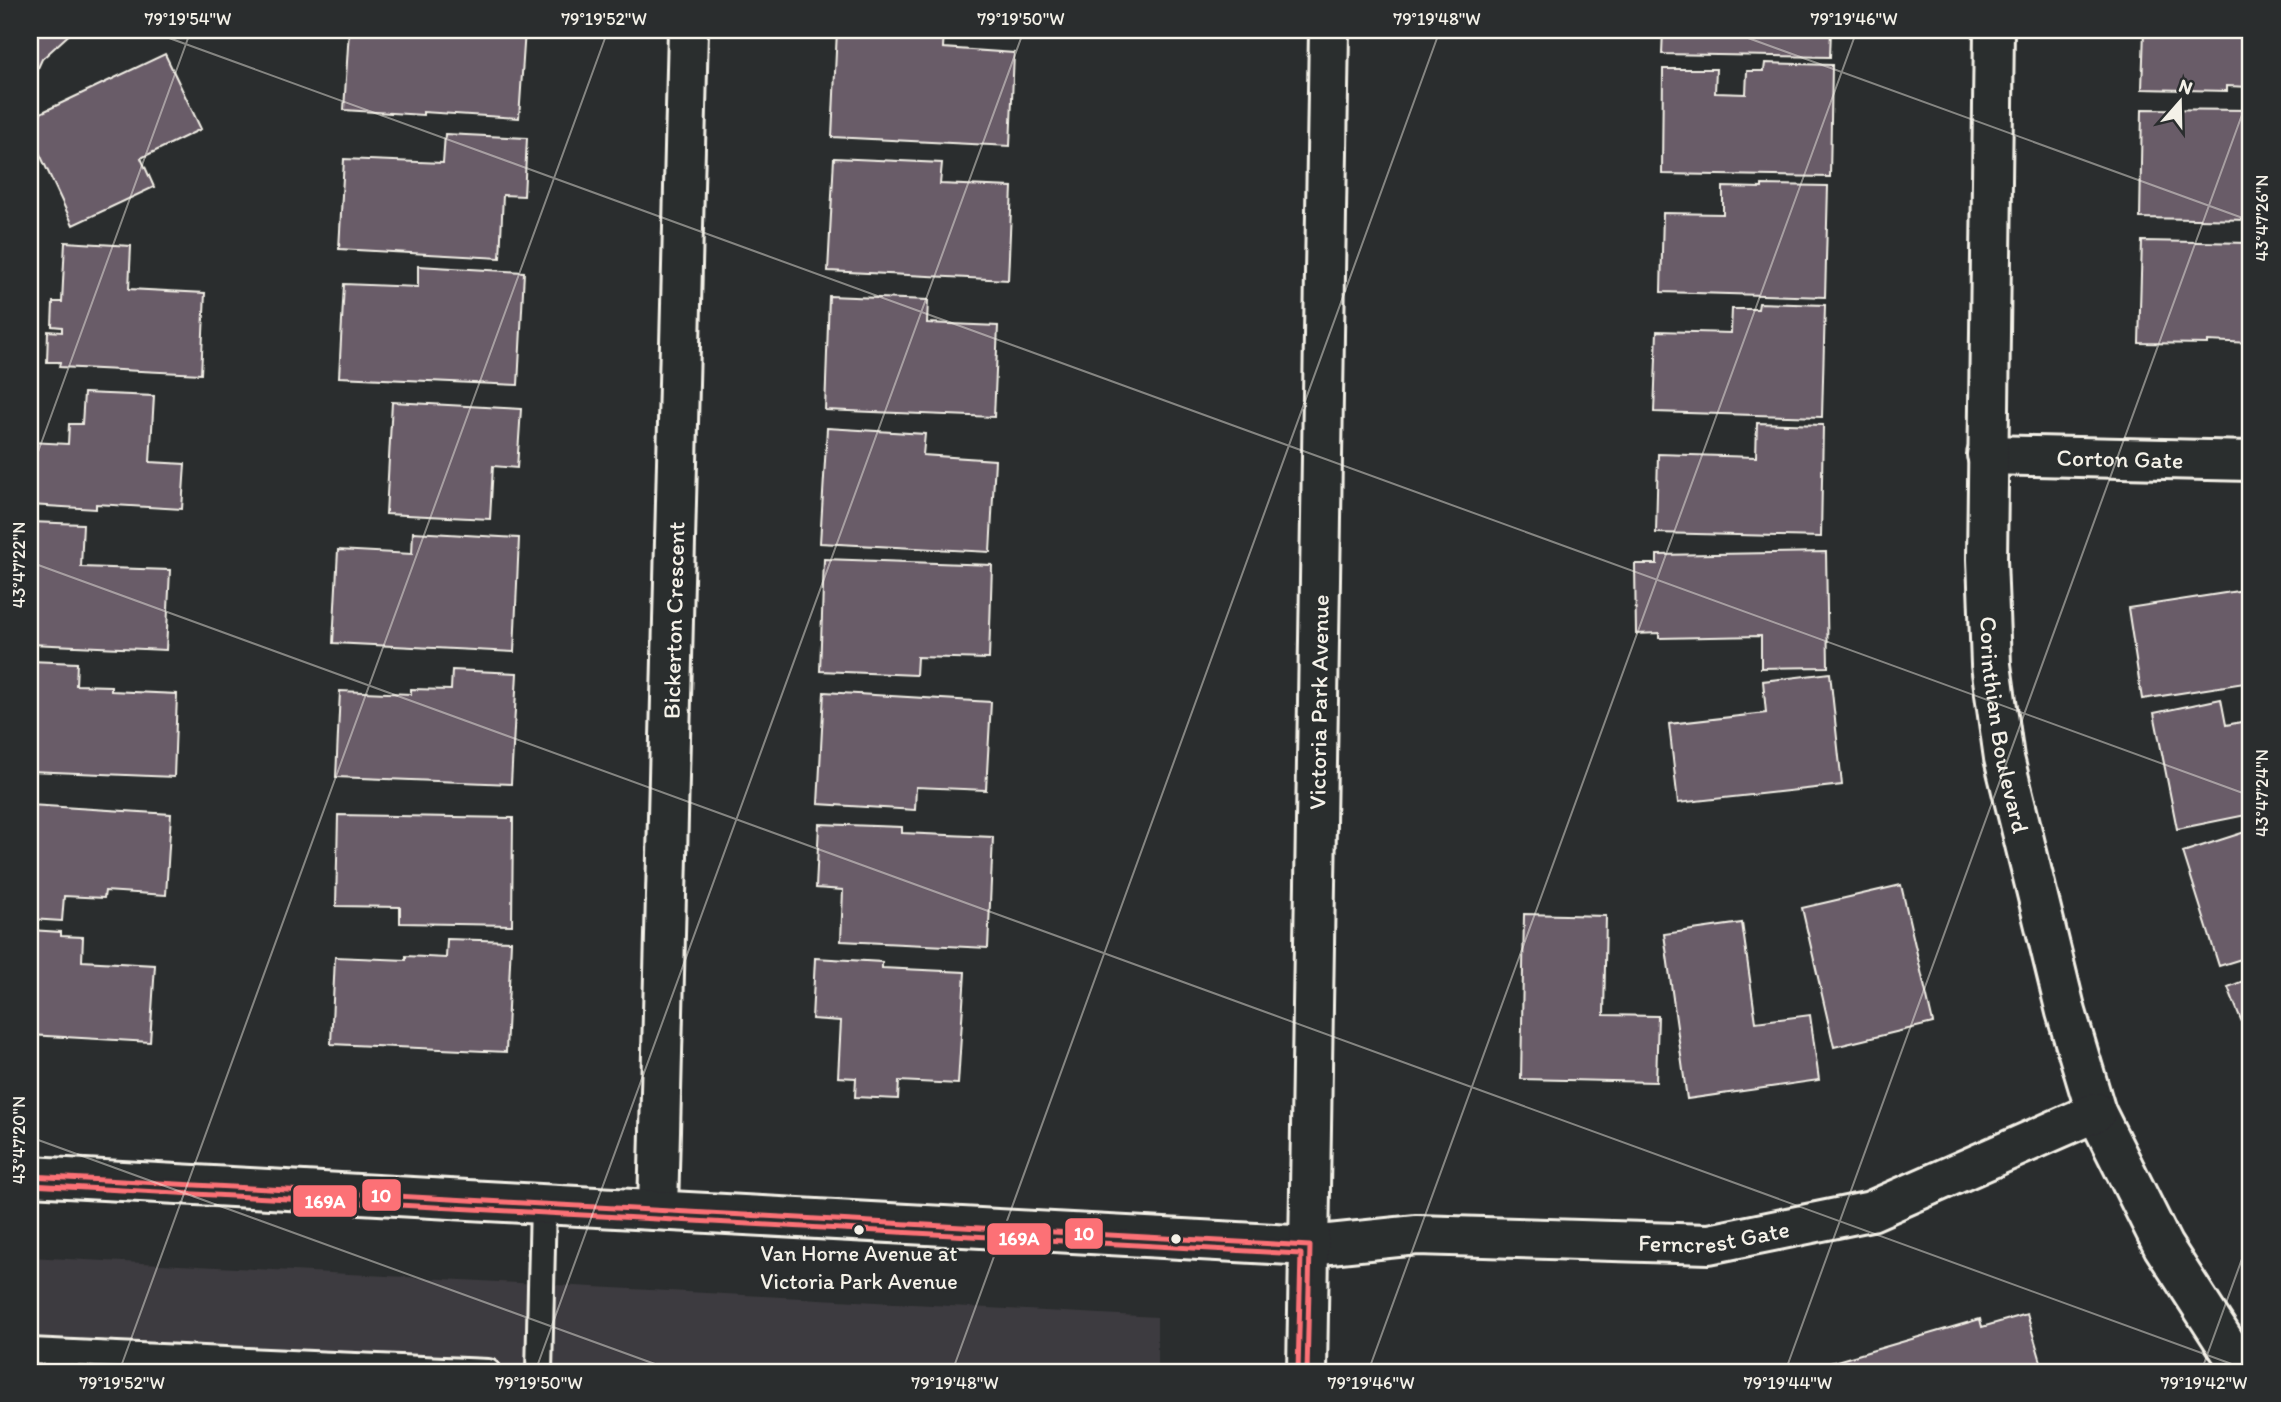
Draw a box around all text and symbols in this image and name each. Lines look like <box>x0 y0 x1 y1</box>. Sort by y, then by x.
text: 79°19'54"W <box>145 8 232 30</box>
text: 79°19'52"W <box>561 8 647 30</box>
text: 79°19'50"W <box>977 8 1065 30</box>
text: 79°19'48"W <box>1393 8 1481 30</box>
text: 79°19'46"W <box>1810 8 1898 30</box>
north arrow <box>2144 66 2214 136</box>
text: N <box>2176 73 2196 99</box>
text: 43°47'26"N <box>2251 175 2273 261</box>
street label: Corton Gate <box>2056 442 2184 474</box>
street label: Bickerton Crescent <box>656 521 690 719</box>
text: 43°47'22"N <box>8 522 30 608</box>
street label: Victoria Park Avenue <box>1302 594 1334 810</box>
street label: Corinthian Boulevard <box>1975 616 2036 836</box>
text: 43°47'24"N <box>2251 749 2273 837</box>
text: 43°47'20"N <box>8 1096 30 1184</box>
line badge: 10 <box>361 1178 402 1212</box>
line badge: 169A <box>292 1184 358 1218</box>
text: 10 <box>371 1184 392 1207</box>
text: 169A <box>305 1190 346 1213</box>
street label: Ferncrest Gate <box>1638 1214 1792 1259</box>
line badge: 10 <box>1064 1217 1104 1250</box>
line badge: 169A <box>986 1222 1052 1256</box>
text: 10 <box>1074 1222 1095 1245</box>
marker: Van Horne Avenue at Victoria Park Avenue <box>852 1223 866 1237</box>
text: 169A <box>999 1227 1040 1250</box>
unlabelled marker <box>1169 1232 1183 1246</box>
place label: Van Horne Avenue at Victoria Park Avenue <box>760 1240 958 1295</box>
text: 79°19'52"W <box>79 1372 165 1394</box>
text: 79°19'50"W <box>495 1372 583 1394</box>
text: 79°19'48"W <box>911 1372 999 1394</box>
text: 79°19'46"W <box>1327 1372 1415 1394</box>
text: 79°19'44"W <box>1744 1372 1832 1394</box>
text: 79°19'42"W <box>2160 1372 2248 1394</box>

